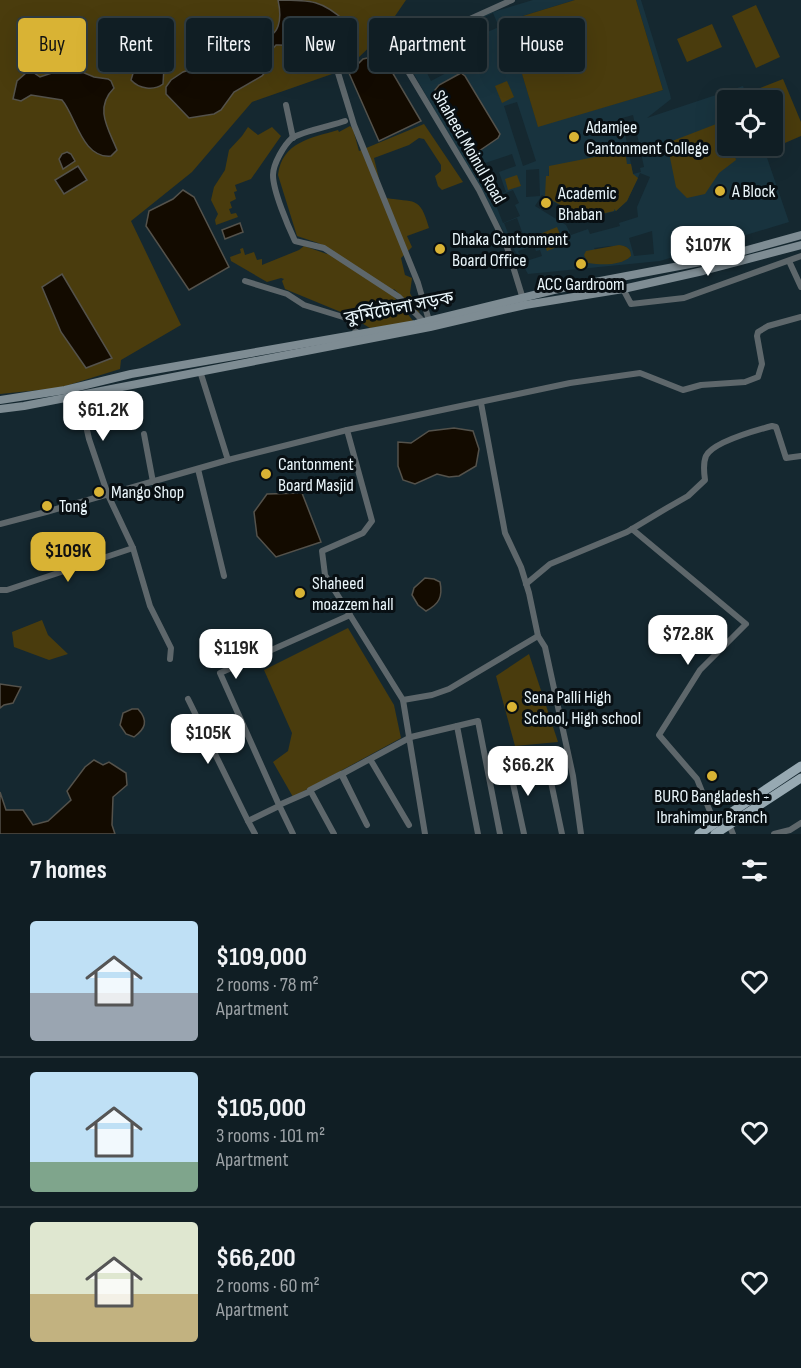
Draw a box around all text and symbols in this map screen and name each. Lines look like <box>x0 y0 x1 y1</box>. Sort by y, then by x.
chip: Buy <box>18 18 86 72</box>
chip: Rent <box>98 18 174 72</box>
chip: Filters <box>186 18 272 72</box>
chip: New <box>284 18 357 72</box>
chip: Apartment <box>369 18 487 72</box>
chip: House <box>499 18 585 72</box>
street label: Shaheed Moinul Road <box>428 86 510 208</box>
map controls <box>717 90 783 156</box>
button: locate <box>717 90 783 156</box>
place label: Adamjee Cantonment College <box>585 117 709 159</box>
marker: Adamjee Cantonment College <box>567 130 581 144</box>
place label: A Block <box>731 181 776 202</box>
place label: Academic Bhaban <box>557 183 617 225</box>
marker: A Block <box>713 184 727 198</box>
marker: Academic Bhaban <box>539 196 553 210</box>
pin: $107K <box>666 226 750 277</box>
place label: Dhaka Cantonment Board Office <box>452 229 568 271</box>
text: $107K <box>685 233 731 257</box>
marker: Dhaka Cantonment Board Office <box>433 242 447 256</box>
marker: ACC Gardroom <box>574 257 588 271</box>
place label: ACC Gardroom <box>536 274 625 295</box>
street label: কুর্মিটোলা সড়ক <box>341 286 456 329</box>
pin: $61.2K <box>54 391 152 442</box>
text: $61.2K <box>77 398 129 422</box>
place label: Cantonment Board Masjid <box>278 454 354 496</box>
marker: Cantonment Board Masjid <box>259 467 273 481</box>
place label: Mango Shop <box>111 482 184 503</box>
marker: Mango Shop <box>92 485 106 499</box>
place label: Tong <box>59 496 87 517</box>
marker: Tong <box>40 499 54 513</box>
pin: $109K <box>26 532 110 583</box>
text: $109K <box>45 539 91 563</box>
place label: Shaheed moazzem hall <box>312 573 394 615</box>
marker: Shaheed moazzem hall <box>293 586 307 600</box>
pin: $72.8K <box>639 615 737 666</box>
text: $72.8K <box>662 622 714 646</box>
pin: $119K <box>194 629 278 680</box>
text: $119K <box>213 636 259 660</box>
place label: Sena Palli High School, High school <box>524 687 641 729</box>
marker: Sena Palli High School, High school <box>505 700 519 714</box>
pin: $105K <box>166 714 250 765</box>
text: $105K <box>185 721 231 745</box>
pin: $66.2K <box>479 746 577 797</box>
text: $66.2K <box>502 753 554 777</box>
marker: BURO Bangladesh - Ibrahimpur Branch <box>705 769 719 783</box>
place label: BURO Bangladesh - Ibrahimpur Branch <box>654 786 770 828</box>
icon: filters <box>738 854 771 887</box>
text: 7 homes <box>30 855 107 886</box>
text: $109,000 <box>216 942 307 973</box>
icon: home <box>78 945 150 1017</box>
icon: heart <box>738 965 771 998</box>
text: 2 rooms · 78 m² <box>216 973 319 997</box>
text: Apartment <box>216 997 289 1021</box>
text: $105,000 <box>216 1093 306 1124</box>
icon: home <box>78 1096 150 1168</box>
icon: heart <box>738 1116 771 1149</box>
text: 3 rooms · 101 m² <box>216 1124 325 1148</box>
text: Apartment <box>216 1148 289 1172</box>
text: $66,200 <box>216 1243 296 1274</box>
icon: home <box>78 1246 150 1318</box>
icon: heart <box>738 1266 771 1299</box>
text: 2 rooms · 60 m² <box>216 1274 320 1298</box>
text: Apartment <box>216 1298 289 1322</box>

